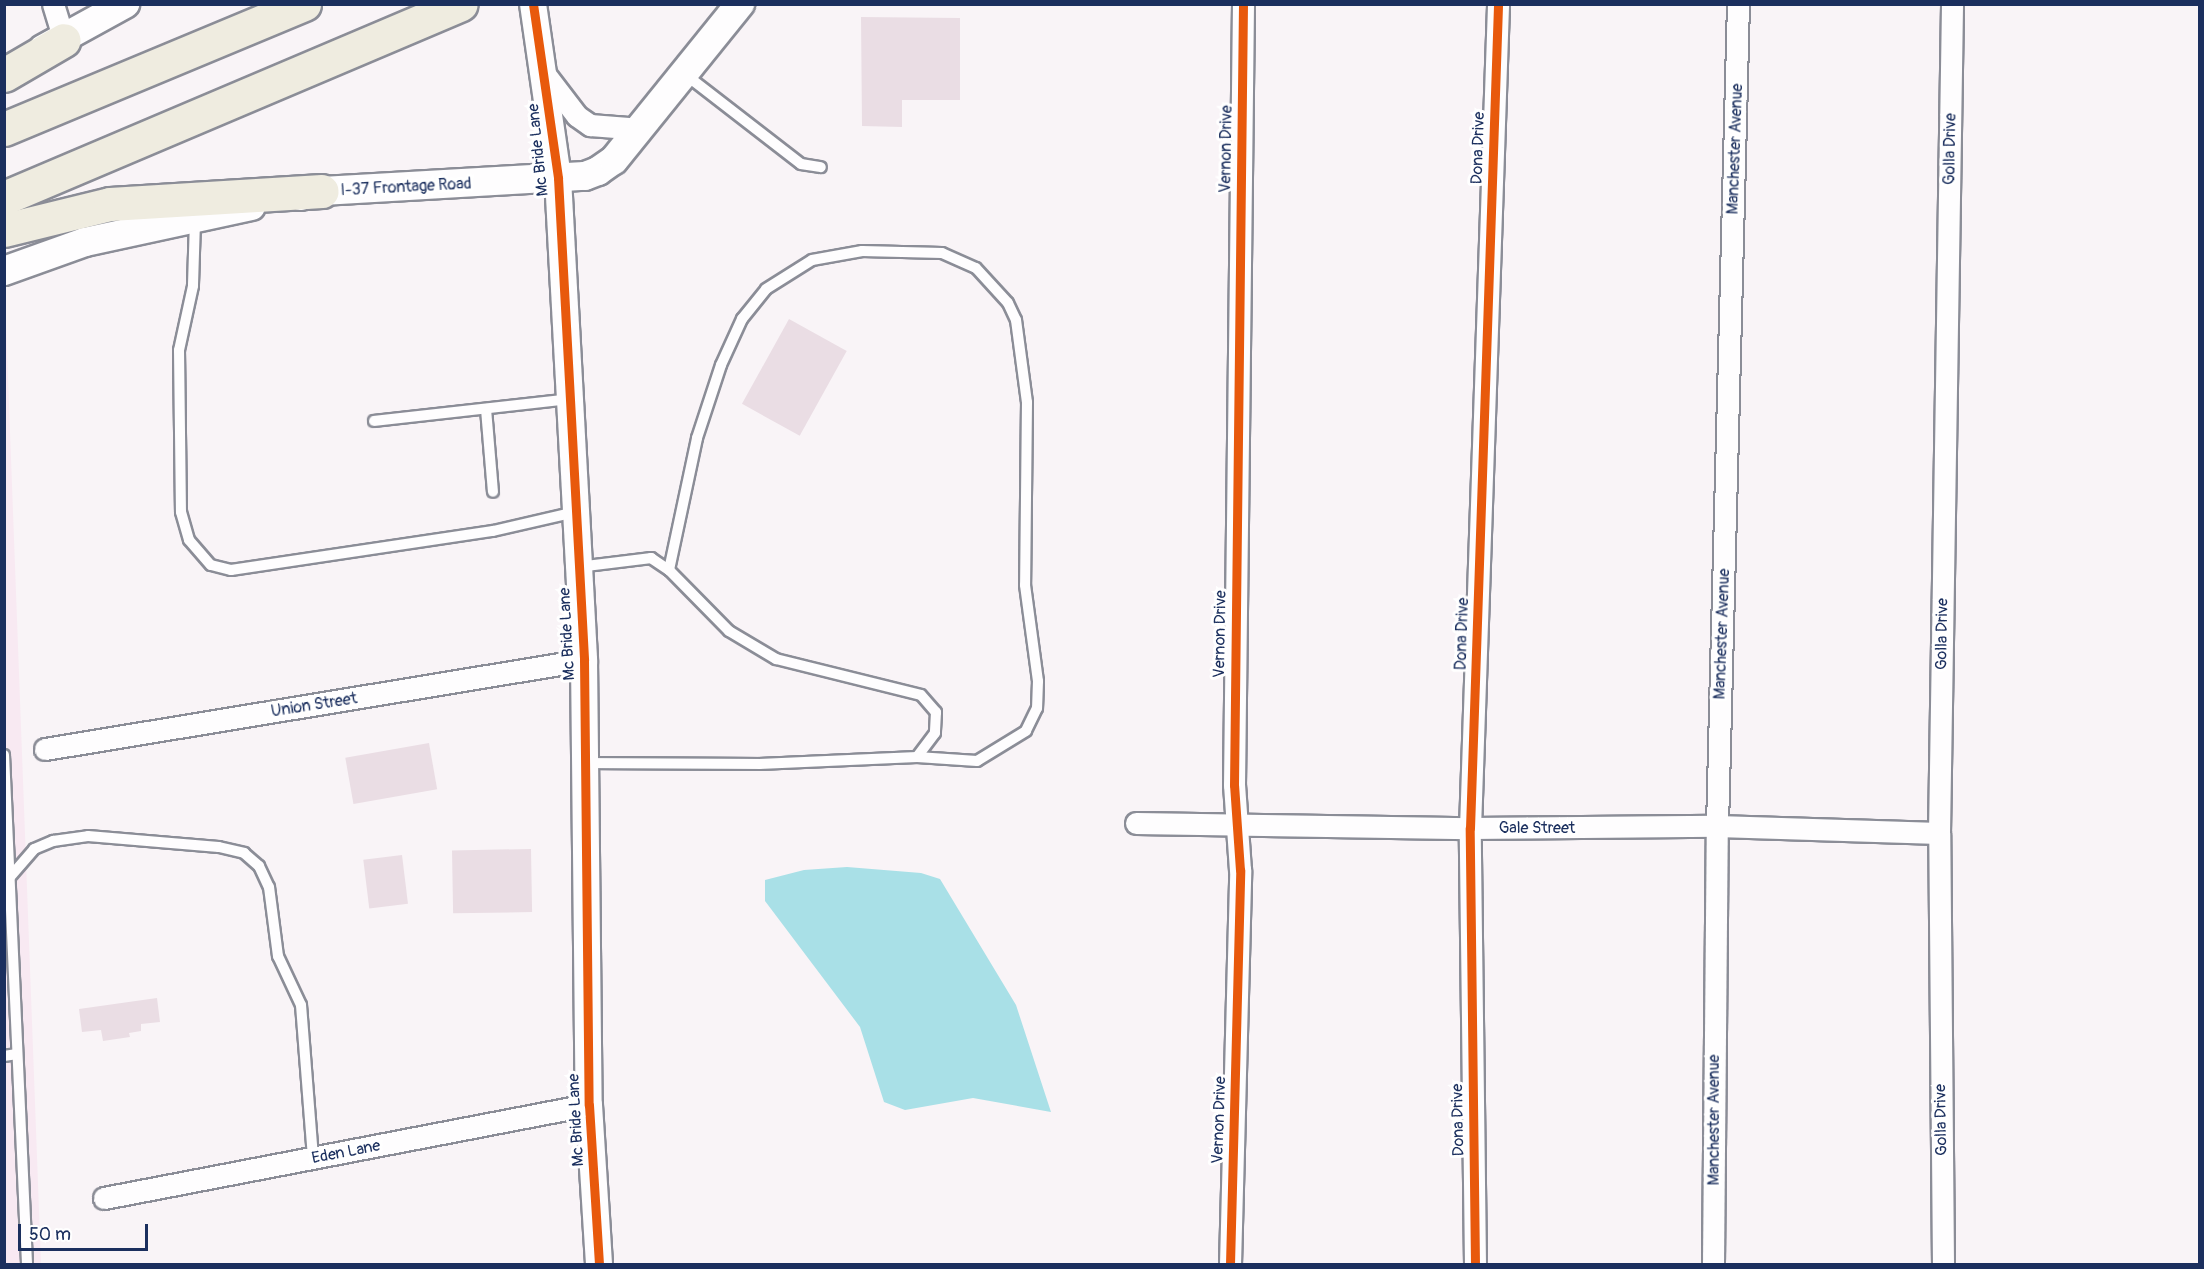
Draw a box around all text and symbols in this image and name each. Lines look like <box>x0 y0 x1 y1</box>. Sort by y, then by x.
street label: Manchester Avenue <box>1723 83 1747 215</box>
street label: Mc Bride Lane <box>524 103 552 197</box>
street label: Vernon Drive <box>1216 105 1236 193</box>
street label: Dona Drive <box>1467 111 1489 185</box>
street label: Golla Drive <box>1940 113 1960 185</box>
street label: I-37 Frontage Road <box>340 174 472 200</box>
street label: Manchester Avenue <box>1710 568 1734 700</box>
street label: Mc Bride Lane <box>555 587 579 681</box>
street label: Vernon Drive <box>1210 590 1230 678</box>
street label: Dona Drive <box>1451 597 1473 671</box>
street label: Golla Drive <box>1932 598 1952 670</box>
street label: Union Street <box>270 689 358 721</box>
street label: Gale Street <box>1499 818 1575 838</box>
street label: Manchester Avenue <box>1704 1055 1724 1185</box>
street label: Mc Bride Lane <box>564 1073 588 1167</box>
street label: Vernon Drive <box>1208 1076 1230 1164</box>
street label: Dona Drive <box>1448 1084 1468 1156</box>
street label: Golla Drive <box>1931 1084 1951 1156</box>
street label: Eden Lane <box>310 1136 382 1168</box>
scale bar <box>21 1212 152 1250</box>
text: 50 m <box>29 1223 71 1246</box>

